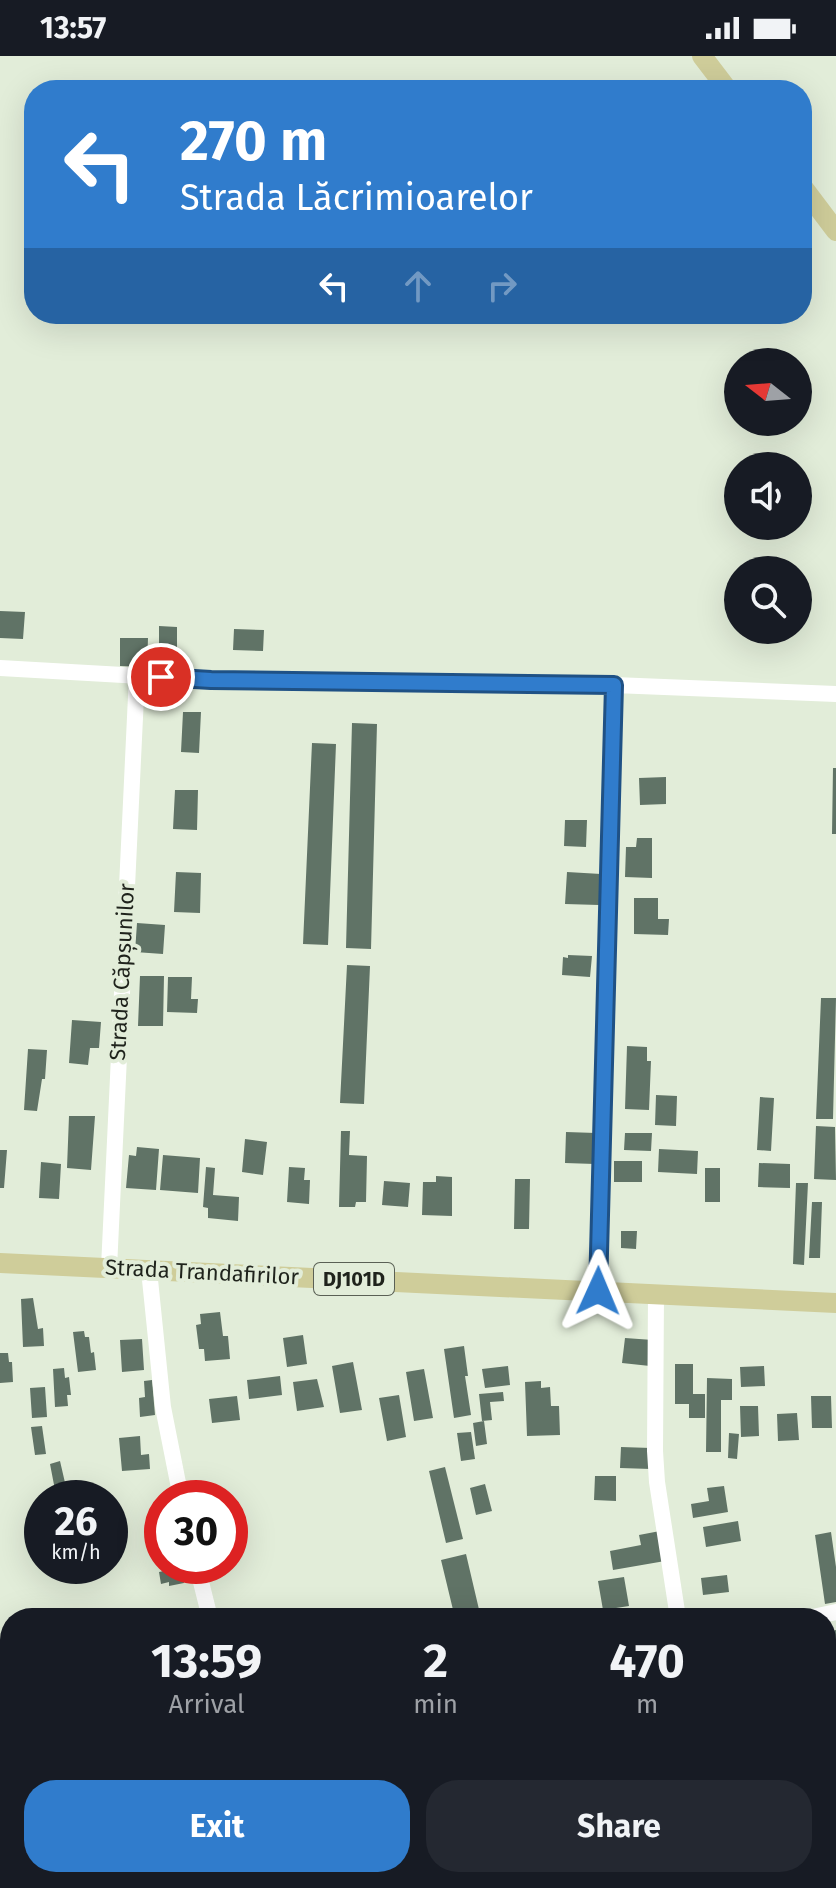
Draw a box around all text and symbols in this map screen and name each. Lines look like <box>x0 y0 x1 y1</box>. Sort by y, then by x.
text: 13:57 <box>40 10 106 46</box>
text: 270 m <box>180 108 327 175</box>
icon: left <box>48 112 152 216</box>
text: Strada Lăcrimioarelor <box>180 176 533 220</box>
icon: left <box>312 264 356 308</box>
icon: ahead <box>396 264 440 308</box>
icon: right <box>480 264 524 308</box>
north arrow <box>724 348 812 436</box>
map controls <box>724 348 812 644</box>
button: sound <box>724 452 812 540</box>
button: search <box>724 556 812 644</box>
pin <box>127 643 195 711</box>
icon: arrive <box>139 655 183 699</box>
street label: Strada Căpșunilor <box>104 882 140 1061</box>
position arrow <box>556 1249 640 1333</box>
street label: Strada Trandafirilor <box>104 1253 300 1291</box>
road number: DJ101D <box>314 1263 394 1295</box>
speed limit sign: 30 <box>144 1480 248 1584</box>
text: 26 <box>54 1498 98 1546</box>
text: km/h <box>51 1540 101 1564</box>
text: 13:59 <box>151 1632 262 1690</box>
text: 2 <box>423 1632 448 1690</box>
text: 470 <box>609 1632 685 1690</box>
text: Arrival <box>169 1689 245 1720</box>
text: min <box>413 1689 458 1720</box>
text: m <box>636 1689 658 1720</box>
button: Exit <box>24 1780 410 1872</box>
button: Share <box>426 1780 812 1872</box>

